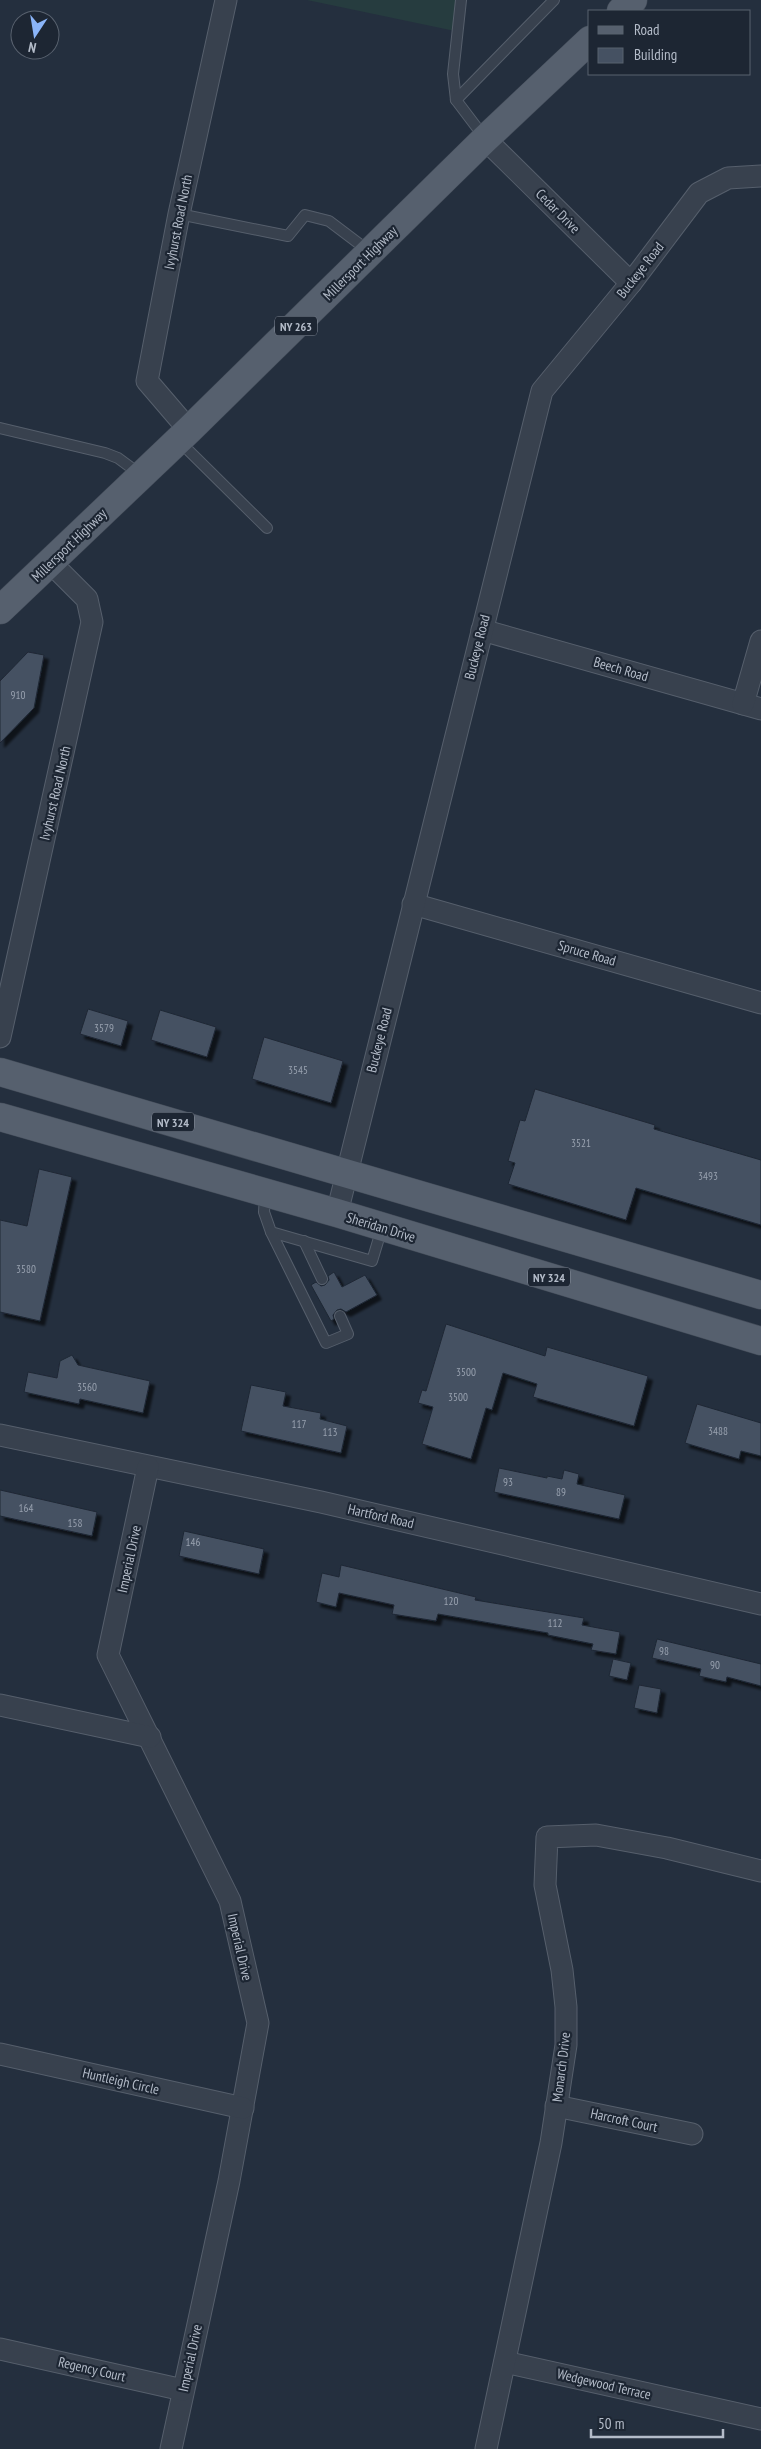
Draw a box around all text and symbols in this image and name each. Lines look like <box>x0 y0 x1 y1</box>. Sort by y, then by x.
north arrow <box>10 10 60 60</box>
legend <box>588 10 751 75</box>
text: Road <box>634 20 660 39</box>
text: N <box>27 38 38 57</box>
text: Building <box>634 45 677 64</box>
street label: Ivyhurst Road North <box>160 173 196 271</box>
street label: Cedar Drive <box>532 185 584 237</box>
street label: Millersport Highway <box>319 222 401 304</box>
street label: Buckeye Road <box>612 238 668 302</box>
road number: NY 263 <box>275 316 317 336</box>
street label: Millersport Highway <box>28 504 111 585</box>
street label: Buckeye Road <box>460 613 494 681</box>
street label: Beech Road <box>592 653 650 685</box>
house number: 910 <box>11 688 25 702</box>
street label: Ivyhurst Road North <box>35 744 75 842</box>
street label: Spruce Road <box>556 936 618 970</box>
street label: Buckeye Road <box>362 1006 396 1074</box>
house number: 3579 <box>94 1021 114 1035</box>
house number: 3545 <box>288 1063 308 1077</box>
road number: NY 324 <box>152 1112 194 1132</box>
house number: 3521 <box>571 1136 591 1150</box>
house number: 3493 <box>698 1169 718 1183</box>
street label: Sheridan Drive <box>344 1208 418 1246</box>
house number: 3580 <box>16 1262 36 1276</box>
road number: NY 324 <box>528 1268 570 1286</box>
house number: 3500 <box>456 1365 476 1379</box>
house number: 3560 <box>77 1380 97 1394</box>
house number: 3500 <box>448 1390 468 1404</box>
house number: 117 <box>292 1417 306 1431</box>
house number: 3488 <box>708 1424 728 1438</box>
house number: 113 <box>323 1425 337 1439</box>
house number: 93 <box>503 1475 513 1489</box>
house number: 89 <box>556 1485 566 1499</box>
street label: Hartford Road <box>346 1500 416 1532</box>
house number: 164 <box>19 1501 33 1515</box>
house number: 158 <box>68 1516 82 1530</box>
street label: Imperial Drive <box>113 1523 145 1594</box>
house number: 146 <box>186 1535 200 1549</box>
house number: 120 <box>444 1594 458 1608</box>
house number: 112 <box>548 1616 562 1630</box>
house number: 98 <box>659 1644 669 1658</box>
house number: 90 <box>710 1658 720 1672</box>
street label: Imperial Drive <box>224 1912 257 1983</box>
street label: Monarch Drive <box>548 2031 574 2103</box>
street label: Huntleigh Circle <box>81 2063 161 2099</box>
street label: Harcroft Court <box>589 2104 659 2136</box>
street label: Imperial Drive <box>174 2322 206 2393</box>
street label: Regency Court <box>57 2353 128 2386</box>
street label: Wedgewood Terrace <box>555 2364 653 2404</box>
scale bar <box>591 2406 724 2438</box>
text: 50 m <box>598 2414 624 2433</box>

